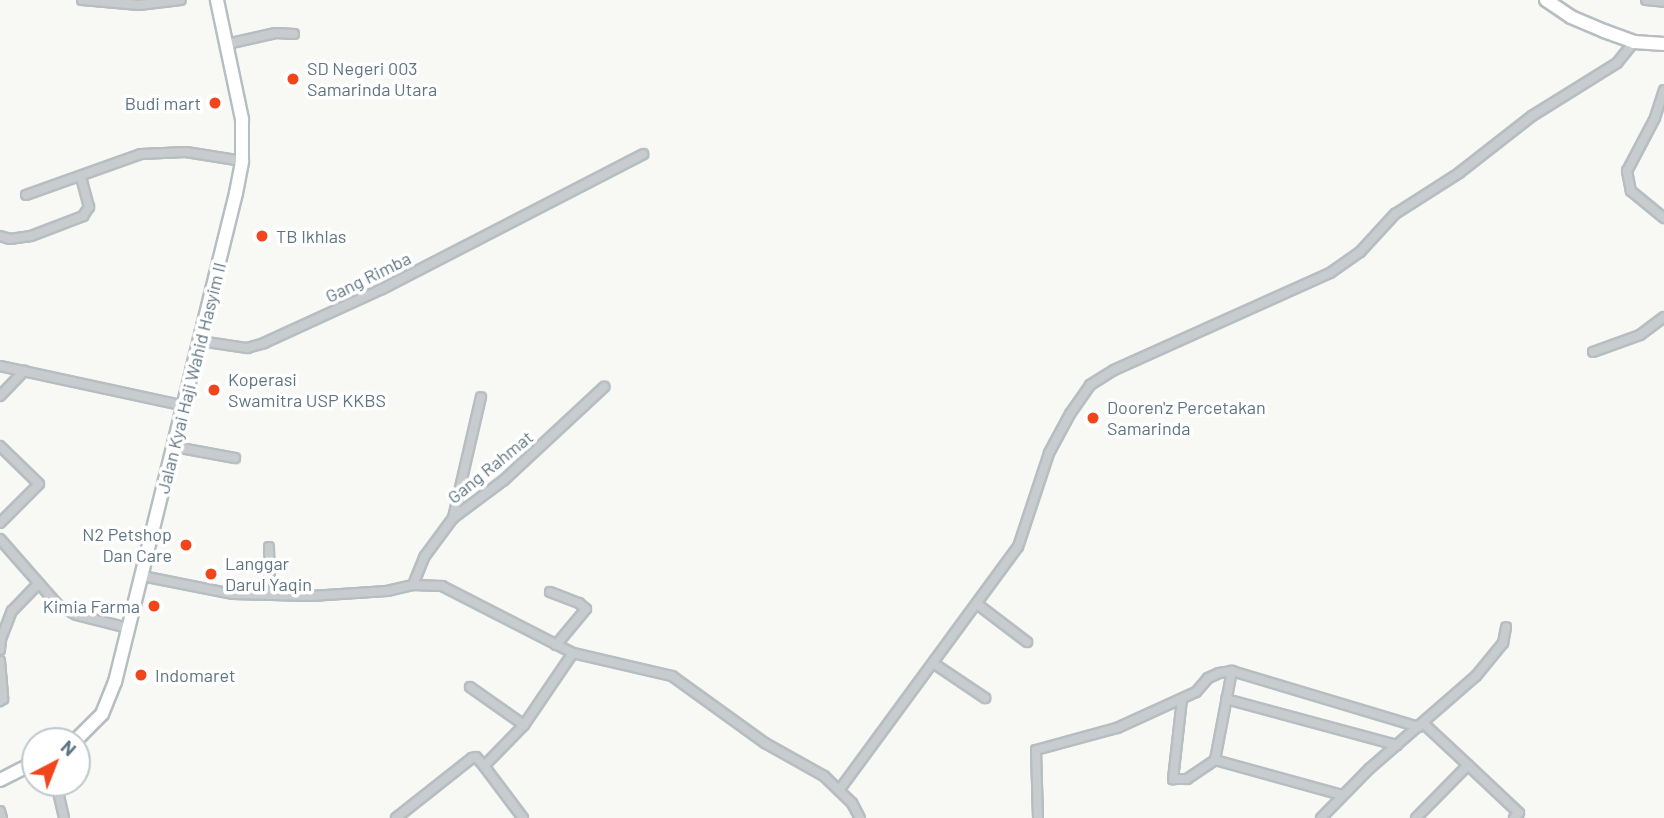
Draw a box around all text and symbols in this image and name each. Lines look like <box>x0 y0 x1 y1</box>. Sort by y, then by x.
place label: SD Negeri 003 Samarinda Utara <box>307 58 437 100</box>
marker: SD Negeri 003 Samarinda Utara <box>285 71 301 87</box>
place label: Budi mart <box>125 92 201 114</box>
marker: Budi mart <box>207 95 223 111</box>
place label: TB Ikhlas <box>276 225 347 247</box>
marker: TB Ikhlas <box>254 228 270 244</box>
street label: Gang Rimba <box>322 247 414 307</box>
street label: Jalan Kyai Haji Wahid Hasyim II <box>152 260 230 496</box>
place label: Koperasi Swamitra USP KKBS <box>228 369 386 412</box>
marker: Koperasi Swamitra USP KKBS <box>206 382 222 398</box>
place label: Dooren'z Percetakan Samarinda <box>1107 397 1266 440</box>
marker: Dooren'z Percetakan Samarinda <box>1085 410 1101 426</box>
street label: Gang Rahmat <box>443 426 537 508</box>
place label: N2 Petshop Dan Care <box>82 524 172 566</box>
marker: N2 Petshop Dan Care <box>178 537 194 553</box>
place label: Langgar Darul Yaqin <box>225 553 312 596</box>
marker: Langgar Darul Yaqin <box>203 566 219 582</box>
place label: Kimia Farma <box>43 595 140 617</box>
marker: Kimia Farma <box>146 598 162 614</box>
place label: Indomaret <box>155 664 235 686</box>
marker: Indomaret <box>133 667 149 683</box>
north arrow <box>21 727 91 797</box>
text: N <box>57 735 81 760</box>

